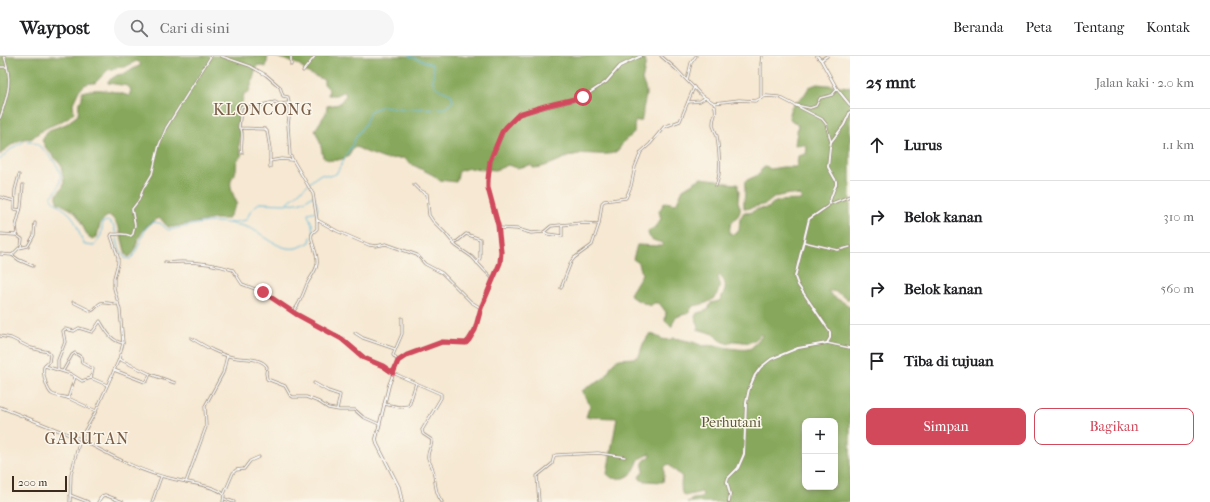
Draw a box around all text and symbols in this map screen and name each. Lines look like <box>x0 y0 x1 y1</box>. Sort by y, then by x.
search box <box>114 10 394 46</box>
text: Waypost <box>20 17 90 39</box>
icon: search <box>128 17 150 39</box>
text: Cari di sini <box>160 19 230 37</box>
text: Beranda <box>953 19 1004 36</box>
text: Peta <box>1026 19 1052 36</box>
text: Tentang <box>1074 19 1124 36</box>
text: Kontak <box>1146 19 1190 36</box>
text: 25 mnt <box>866 72 916 92</box>
text: Jalan kaki · 2.0 km <box>1095 75 1194 90</box>
route start <box>574 88 592 106</box>
district label: KLONCONG <box>213 100 313 119</box>
icon: ahead <box>866 134 888 156</box>
text: Lurus <box>904 136 942 154</box>
text: 1.1 km <box>1162 137 1194 152</box>
icon: right <box>866 206 888 228</box>
text: Belok kanan <box>904 208 983 226</box>
text: 310 m <box>1163 209 1194 224</box>
icon: right <box>866 278 888 300</box>
text: Belok kanan <box>904 280 983 298</box>
text: 560 m <box>1161 281 1194 296</box>
route end <box>254 283 272 301</box>
icon: arrive <box>866 350 888 372</box>
text: Tiba di tujuan <box>904 352 994 370</box>
button: Simpan <box>866 408 1026 445</box>
button: Bagikan <box>1034 408 1194 445</box>
park label: Perhutani <box>701 414 761 431</box>
map controls <box>802 418 838 490</box>
button: + <box>802 418 838 454</box>
district label: GARUTAN <box>45 429 129 448</box>
button: − <box>802 454 838 490</box>
scale bar <box>12 474 67 493</box>
text: 200 m <box>18 476 47 489</box>

